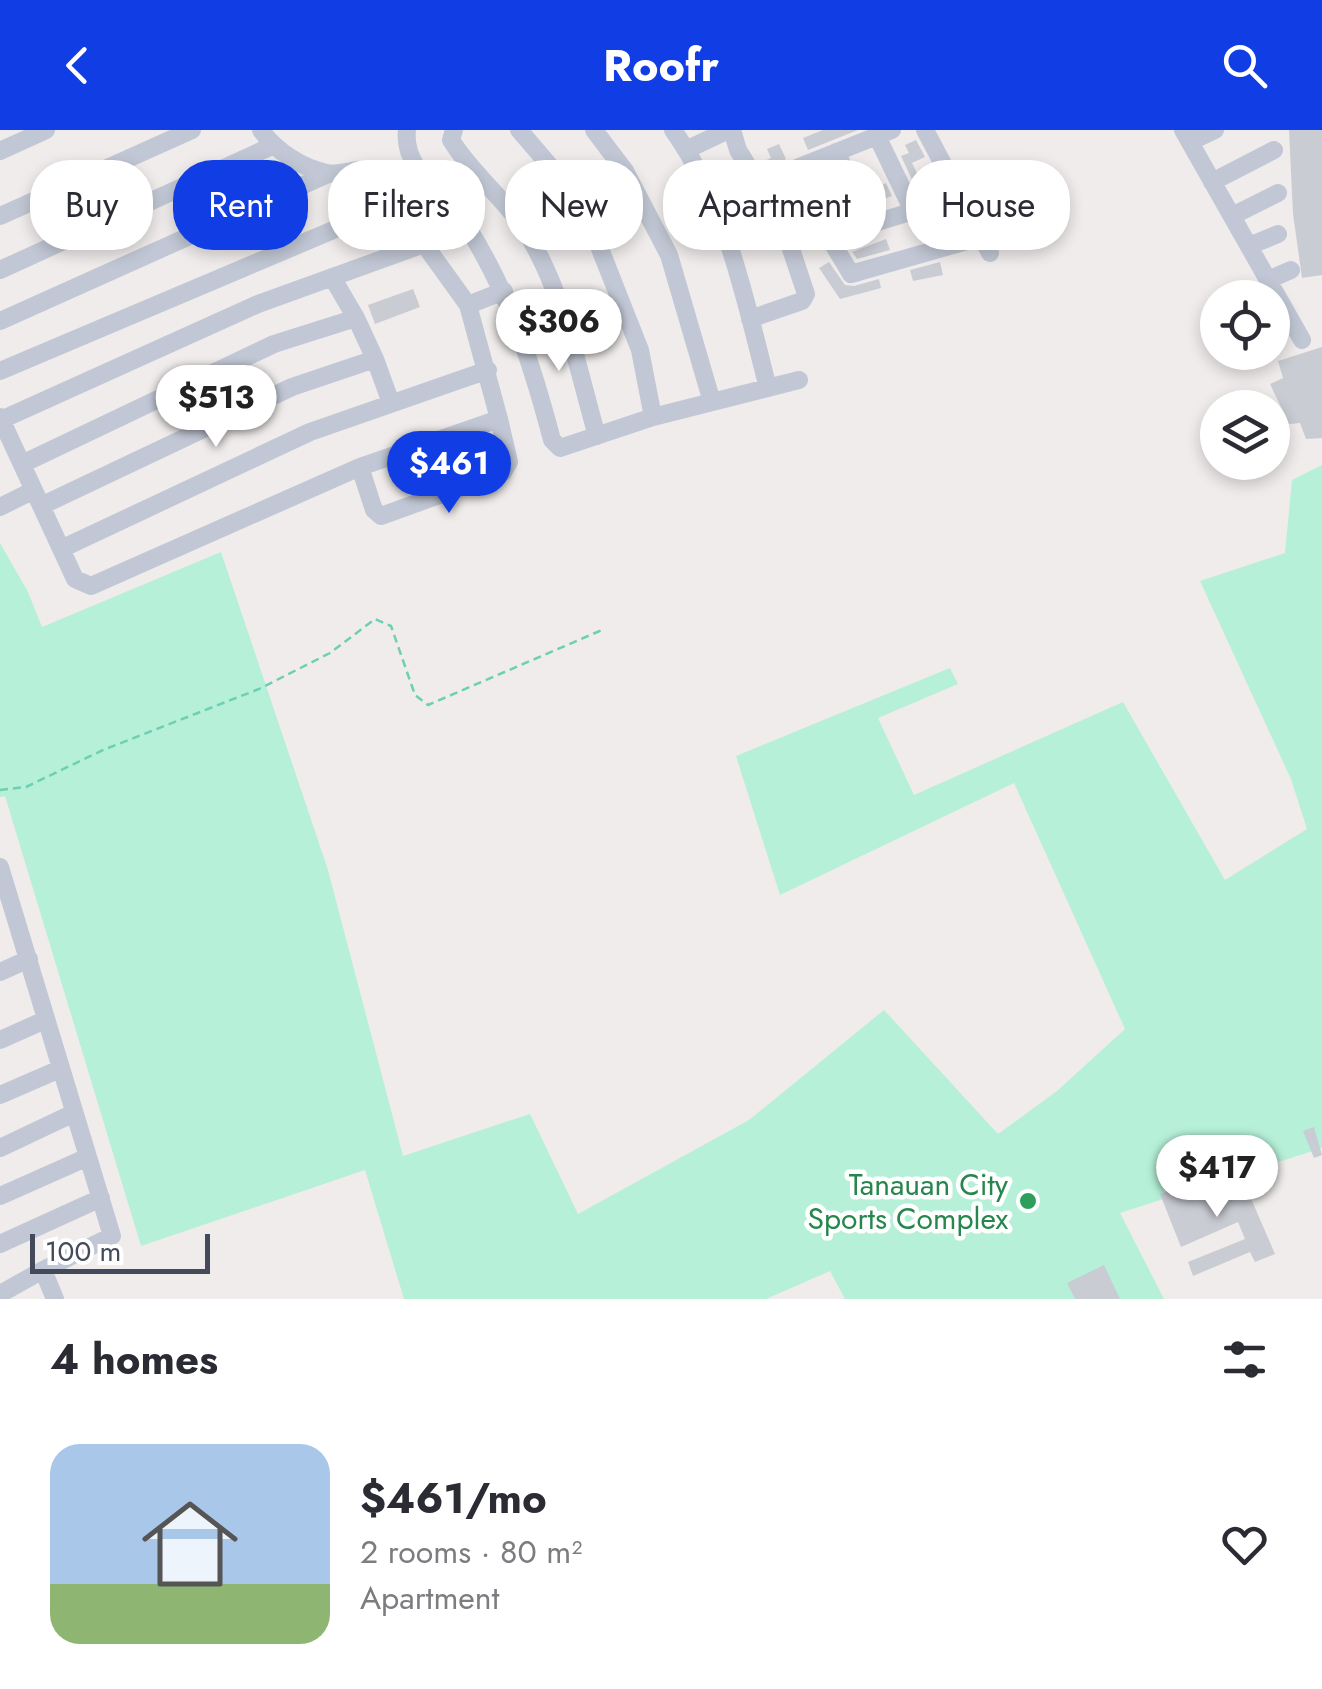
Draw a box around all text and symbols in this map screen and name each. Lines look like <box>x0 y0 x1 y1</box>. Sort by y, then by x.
text: Roofr <box>603 33 719 98</box>
icon: back <box>50 38 105 93</box>
icon: search <box>1217 38 1272 93</box>
chip: Buy <box>30 160 153 250</box>
chip: Rent <box>173 160 308 250</box>
chip: Filters <box>328 160 485 250</box>
chip: New <box>505 160 643 250</box>
chip: Apartment <box>663 160 886 250</box>
chip: House <box>906 160 1070 250</box>
map controls <box>1200 280 1290 480</box>
button: locate <box>1200 280 1290 370</box>
pin: $306 <box>500 289 618 374</box>
text: $306 <box>518 298 600 344</box>
pin: $513 <box>157 365 275 450</box>
text: $513 <box>178 374 254 420</box>
button: layers <box>1200 390 1290 480</box>
pin: $461 <box>390 431 508 516</box>
text: $461 <box>409 440 489 486</box>
pin: $417 <box>1158 1135 1276 1220</box>
text: $417 <box>1178 1144 1256 1190</box>
place label: Tanauan City Sports Complex <box>808 1163 1009 1240</box>
marker: Tanauan City Sports Complex <box>1017 1190 1039 1212</box>
scale bar <box>30 1229 210 1274</box>
text: 100 m <box>45 1231 121 1272</box>
text: 4 homes <box>50 1329 218 1390</box>
icon: filters <box>1217 1332 1272 1387</box>
text: $461/mo <box>360 1468 547 1529</box>
icon: home <box>130 1484 250 1604</box>
icon: heart <box>1217 1517 1272 1572</box>
text: 2 rooms · 80 m² <box>360 1529 582 1575</box>
text: Apartment <box>360 1575 499 1621</box>

